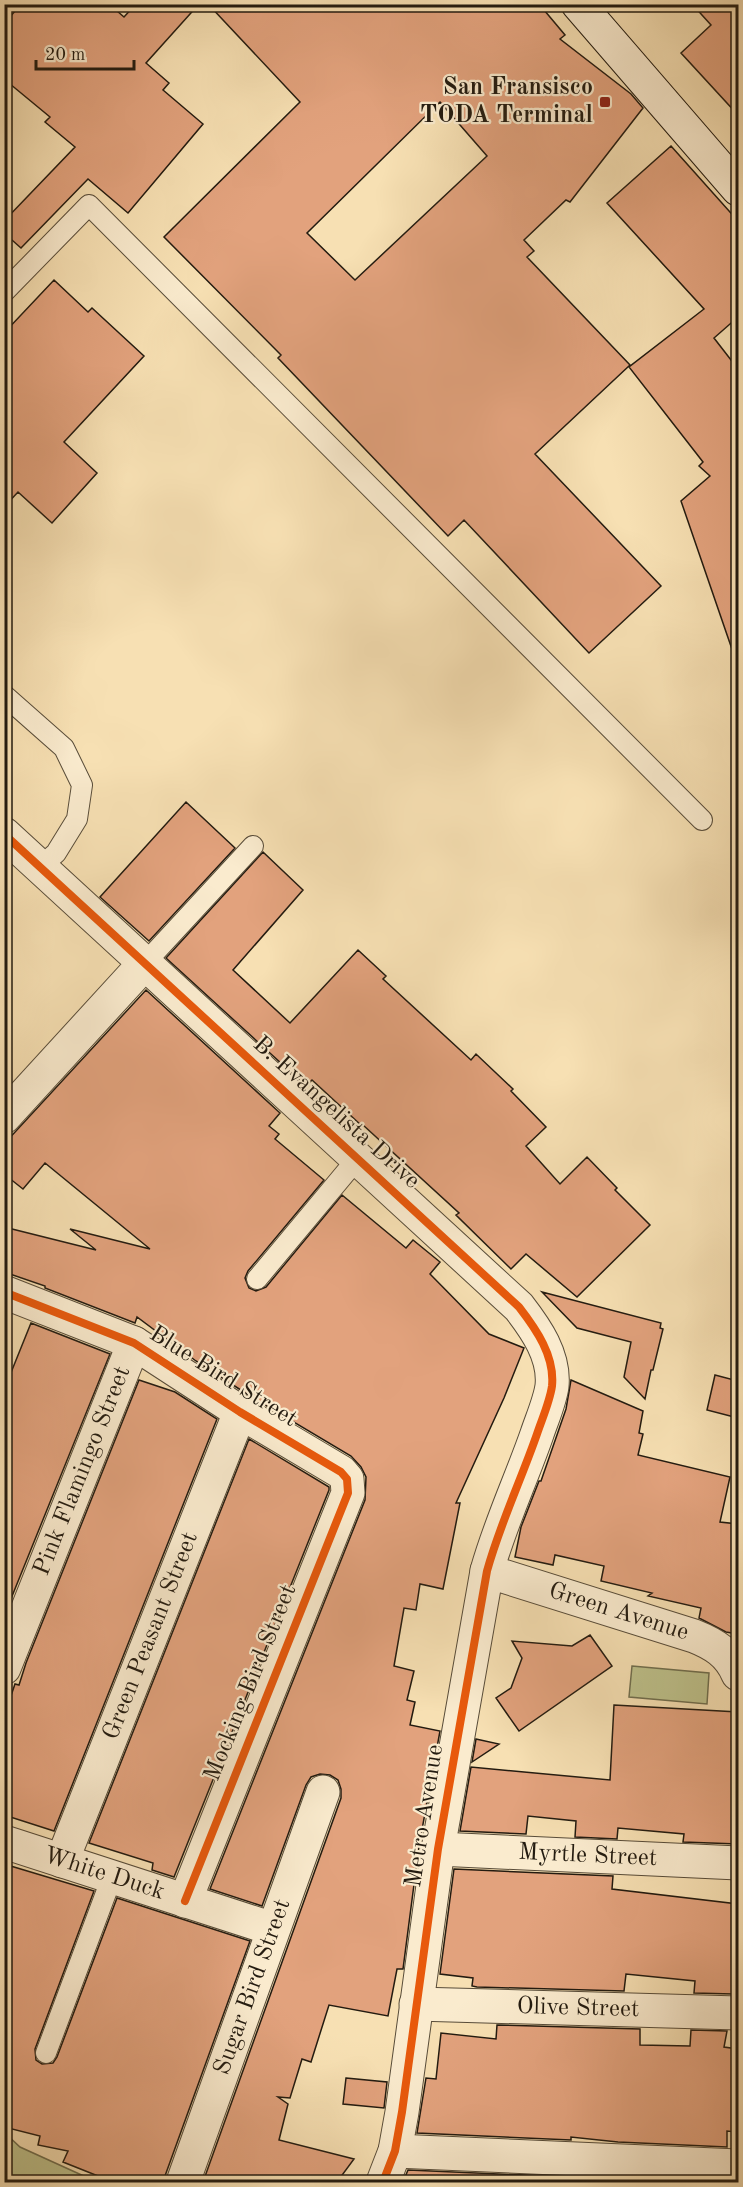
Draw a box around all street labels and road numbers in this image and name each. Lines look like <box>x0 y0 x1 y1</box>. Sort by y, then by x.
street label: B. Evangelista Drive <box>248 1032 424 1194</box>
street label: Blue Bird Street <box>145 1322 301 1432</box>
street label: Pink Flamingo Street <box>30 1363 135 1579</box>
street label: Green Peasant Street <box>99 1529 203 1743</box>
street label: Green Avenue <box>546 1579 692 1646</box>
street label: Mocking Bird Street <box>201 1581 301 1785</box>
street label: Metro Avenue <box>402 1743 448 1889</box>
street label: Myrtle Street <box>518 1841 658 1871</box>
street label: White Duck <box>40 1844 167 1905</box>
street label: Sugar Bird Street <box>210 1896 295 2078</box>
street label: Olive Street <box>516 1995 640 2022</box>

